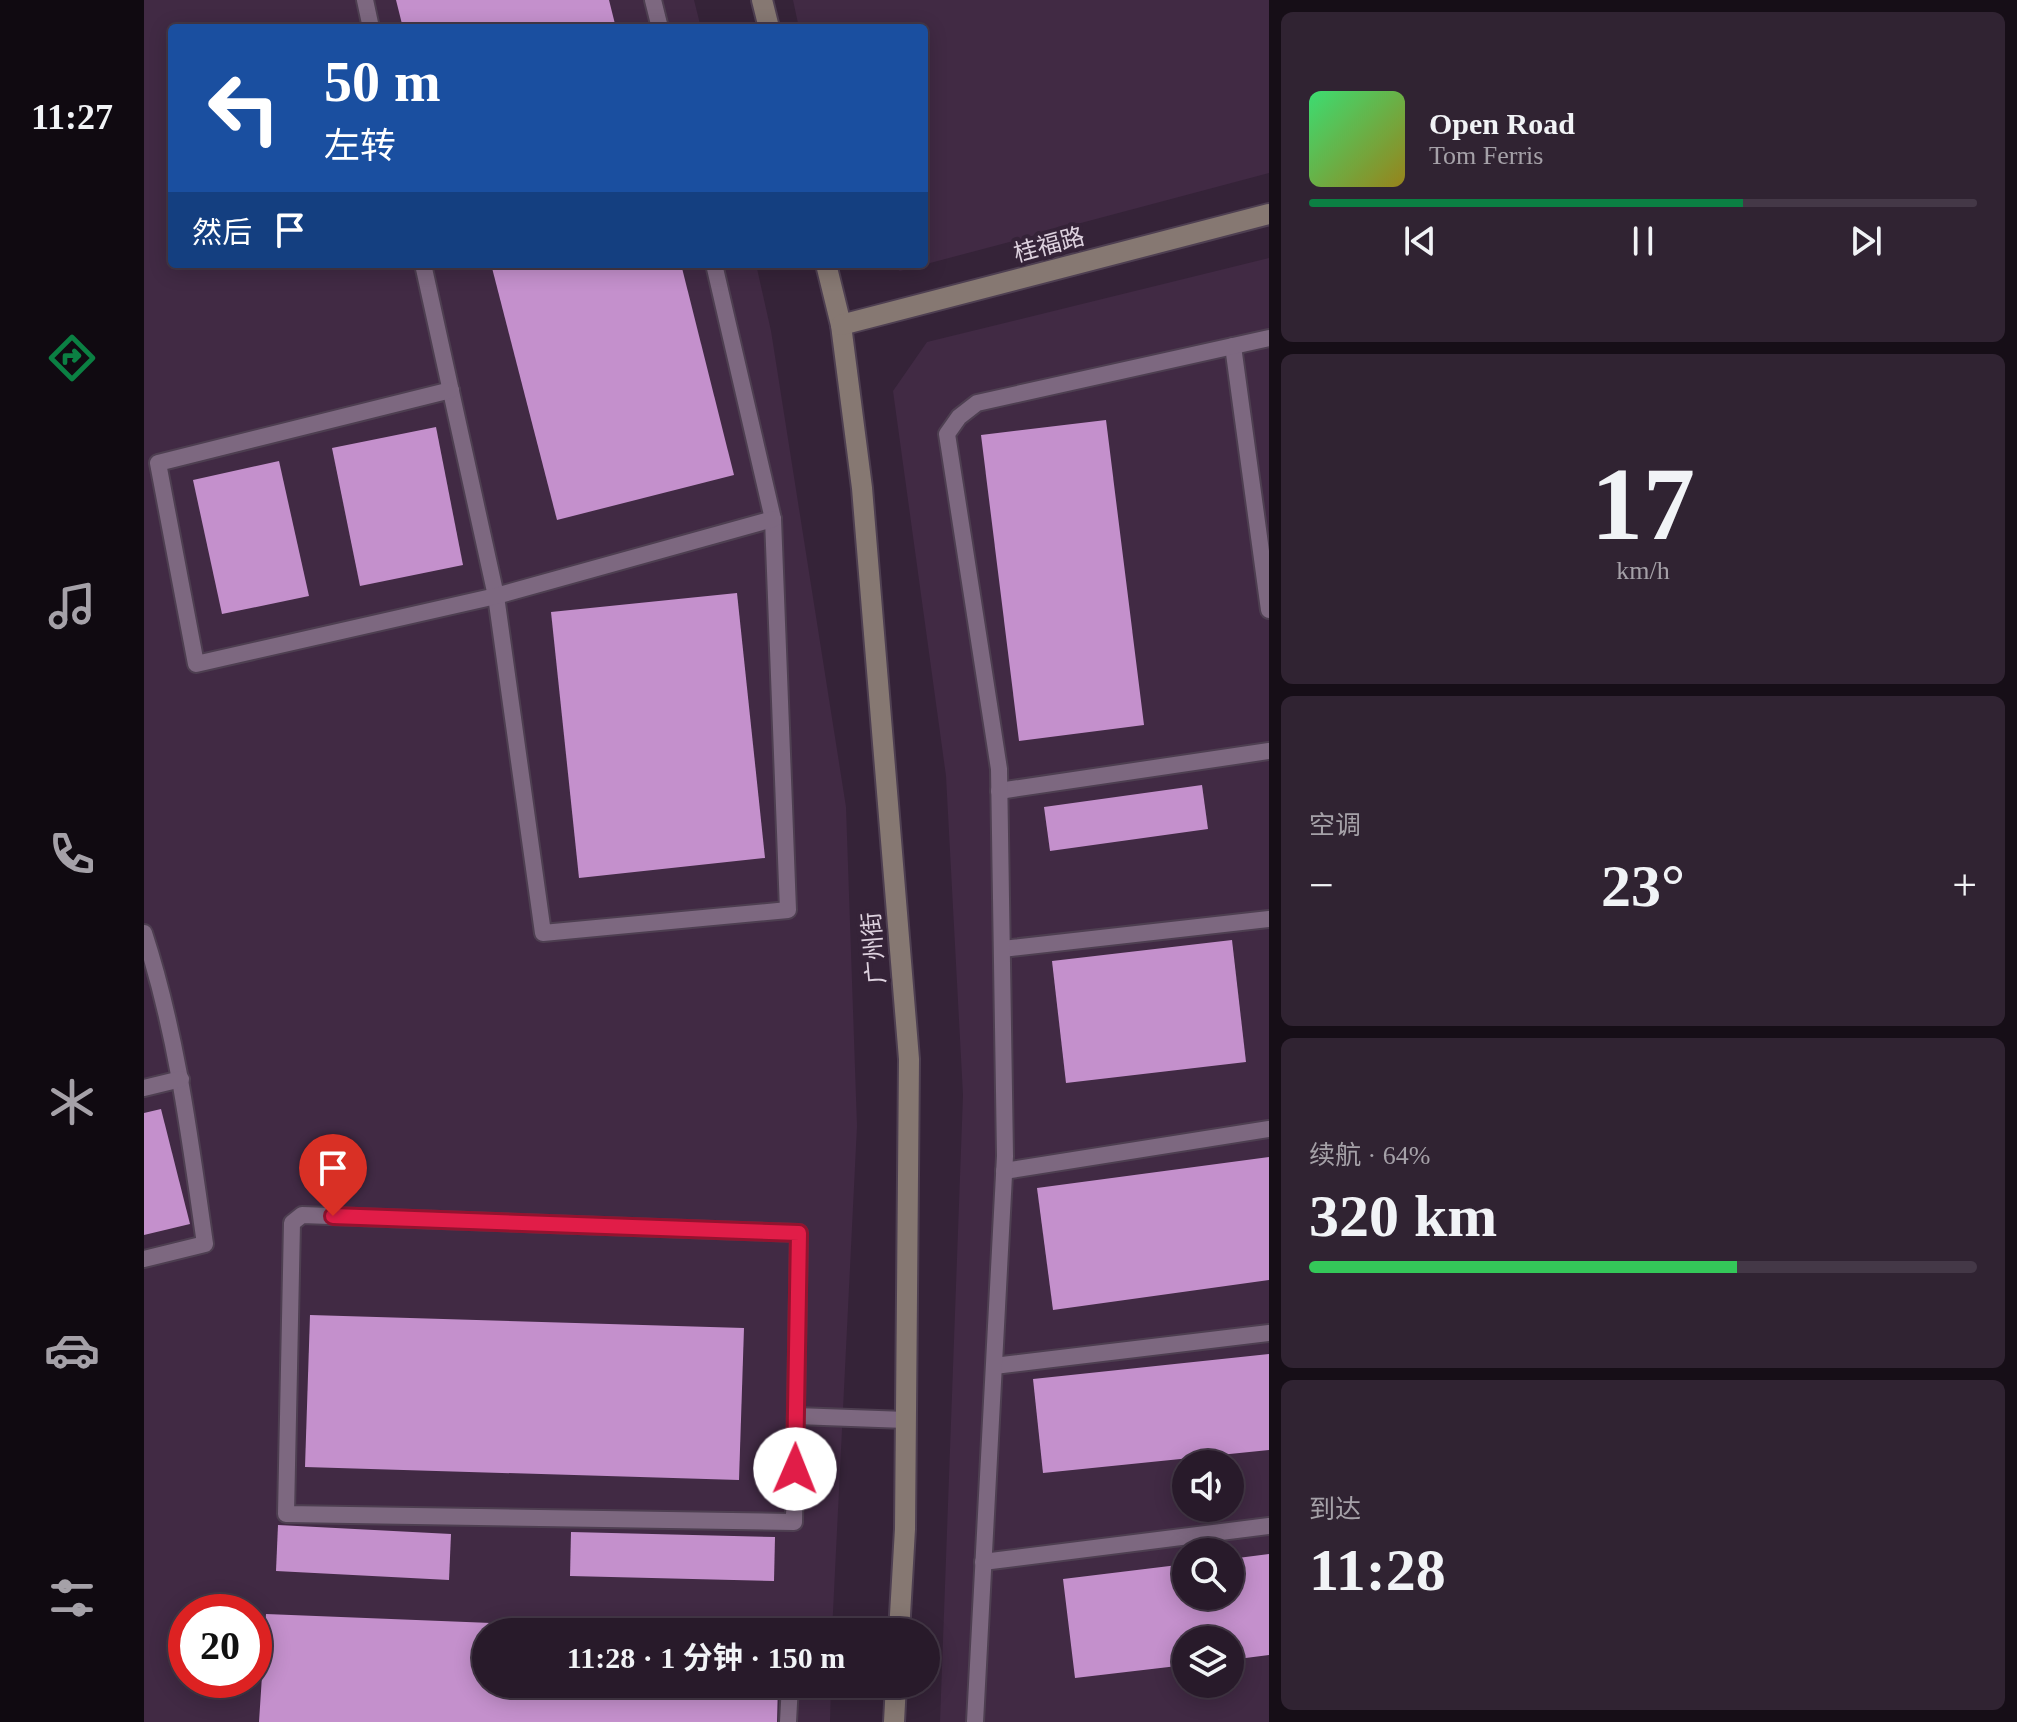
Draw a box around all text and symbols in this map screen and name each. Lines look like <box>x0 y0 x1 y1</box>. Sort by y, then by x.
text: 50 m <box>324 51 441 113</box>
icon: left <box>192 56 296 160</box>
text: 11:27 <box>31 97 113 137</box>
text: Open Road <box>1429 107 1575 140</box>
text: 左转 <box>324 126 396 166</box>
text: Tom Ferris <box>1429 141 1543 170</box>
icon: arrive <box>268 208 312 252</box>
text: 然后 <box>192 216 252 249</box>
icon: previous <box>1398 219 1442 263</box>
icon: pause <box>1621 219 1665 263</box>
icon: next <box>1844 219 1888 263</box>
street label: 桂福路 <box>1011 223 1087 267</box>
icon: directions <box>44 330 100 386</box>
text: 17 <box>1591 446 1695 561</box>
text: km/h <box>1616 556 1670 585</box>
icon: music <box>44 578 100 634</box>
text: 空调 <box>1309 811 1361 840</box>
icon: phone <box>44 826 100 882</box>
text: 23° <box>1601 853 1685 919</box>
text: − <box>1309 861 1334 910</box>
text: + <box>1952 861 1977 910</box>
street label: 广州街 <box>858 911 890 985</box>
icon: climate <box>44 1074 100 1130</box>
pin <box>299 1134 367 1216</box>
text: 续航 · 64% <box>1309 1141 1430 1170</box>
icon: arrive <box>311 1146 355 1190</box>
text: 320 km <box>1309 1183 1497 1249</box>
icon: car <box>44 1322 100 1378</box>
position arrow <box>753 1427 837 1511</box>
map controls <box>1172 1450 1244 1698</box>
button: sound <box>1172 1450 1244 1522</box>
text: 到达 <box>1309 1495 1361 1524</box>
text: 11:28 <box>1309 1537 1446 1603</box>
button: search <box>1172 1538 1244 1610</box>
icon: filters <box>44 1570 100 1626</box>
speed limit sign: 20 <box>168 1594 272 1698</box>
button: layers <box>1172 1626 1244 1698</box>
text: 11:28 · 1 分钟 · 150 m <box>567 1641 845 1674</box>

